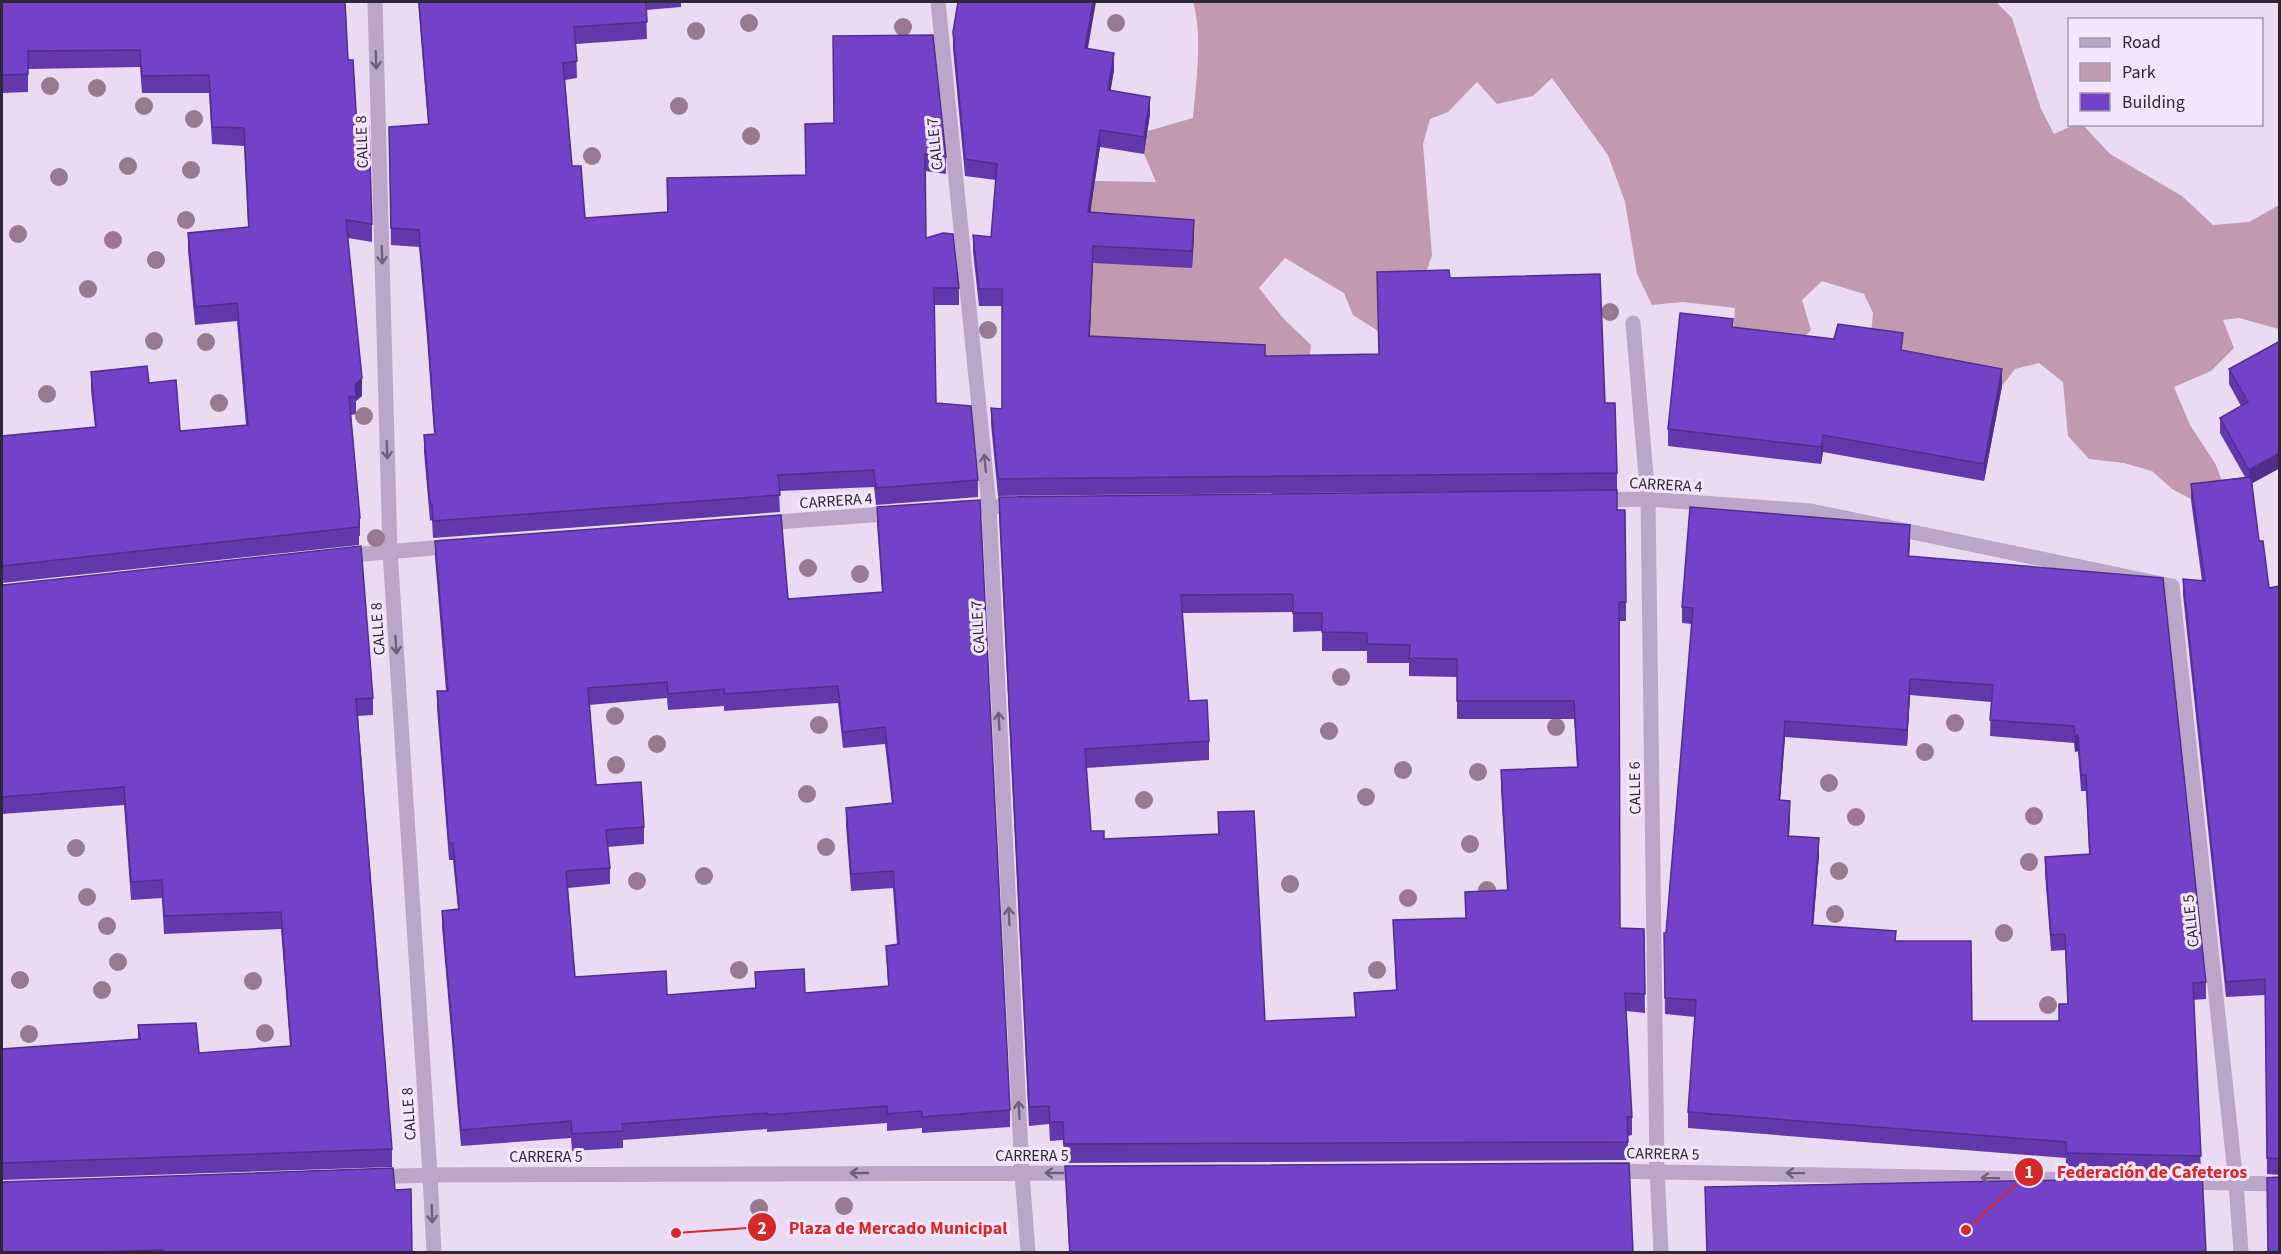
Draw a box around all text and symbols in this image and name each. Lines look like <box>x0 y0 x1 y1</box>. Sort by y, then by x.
legend <box>2068 18 2263 126</box>
text: Road <box>2122 30 2161 55</box>
one-way arrow <box>371 49 382 69</box>
text: Park <box>2122 60 2156 85</box>
text: Building <box>2122 90 2185 115</box>
street label: CALLE 8 <box>350 115 374 169</box>
street label: CALLE 7 <box>921 116 949 171</box>
one-way arrow <box>376 244 388 264</box>
one-way arrow <box>382 439 393 459</box>
one-way arrow <box>979 454 990 474</box>
street label: CARRERA 4 <box>1629 472 1703 498</box>
street label: CARRERA 4 <box>799 487 873 515</box>
street label: CALLE 7 <box>966 600 990 654</box>
street label: CALLE 8 <box>365 602 391 656</box>
one-way arrow <box>391 634 402 654</box>
one-way arrow <box>994 711 1005 731</box>
street label: CALLE 6 <box>1624 761 1646 815</box>
street label: CALLE 5 <box>2177 893 2205 948</box>
one-way arrow <box>1004 906 1015 926</box>
street label: CALLE 8 <box>396 1087 422 1141</box>
one-way arrow <box>1013 1101 1024 1121</box>
street label: CARRERA 5 <box>1626 1142 1700 1166</box>
street label: CARRERA 5 <box>995 1145 1069 1167</box>
street label: CARRERA 5 <box>509 1146 583 1168</box>
callout: Federación de Cafeteros <box>2014 1154 2259 1190</box>
text: 1 <box>2024 1160 2034 1185</box>
text: Federación de Cafeteros <box>2057 1160 2247 1185</box>
one-way arrow <box>850 1167 870 1179</box>
one-way arrow <box>1045 1167 1065 1179</box>
one-way arrow <box>1786 1168 1806 1179</box>
one-way arrow <box>1981 1172 2001 1183</box>
one-way arrow <box>426 1203 438 1223</box>
callout: Plaza de Mercado Municipal <box>747 1209 1020 1245</box>
text: 2 <box>757 1216 767 1241</box>
text: Plaza de Mercado Municipal <box>789 1216 1007 1241</box>

